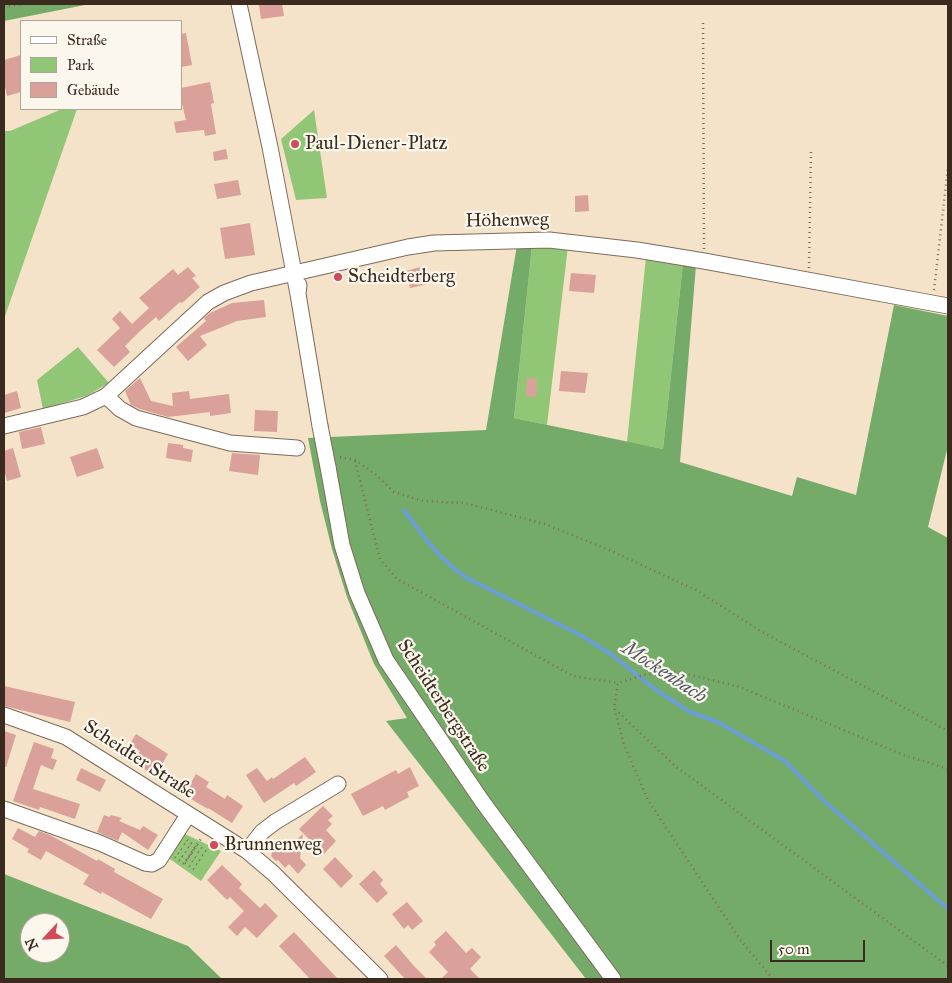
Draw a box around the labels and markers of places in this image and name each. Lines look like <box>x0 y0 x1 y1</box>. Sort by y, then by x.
place label: Paul-Diener-Platz <box>305 133 447 155</box>
marker: Paul-Diener-Platz <box>289 138 301 150</box>
place label: Scheidterberg <box>348 266 455 288</box>
marker: Scheidterberg <box>332 271 344 283</box>
place label: Brunnenweg <box>224 834 321 856</box>
marker: Brunnenweg <box>208 839 220 851</box>

